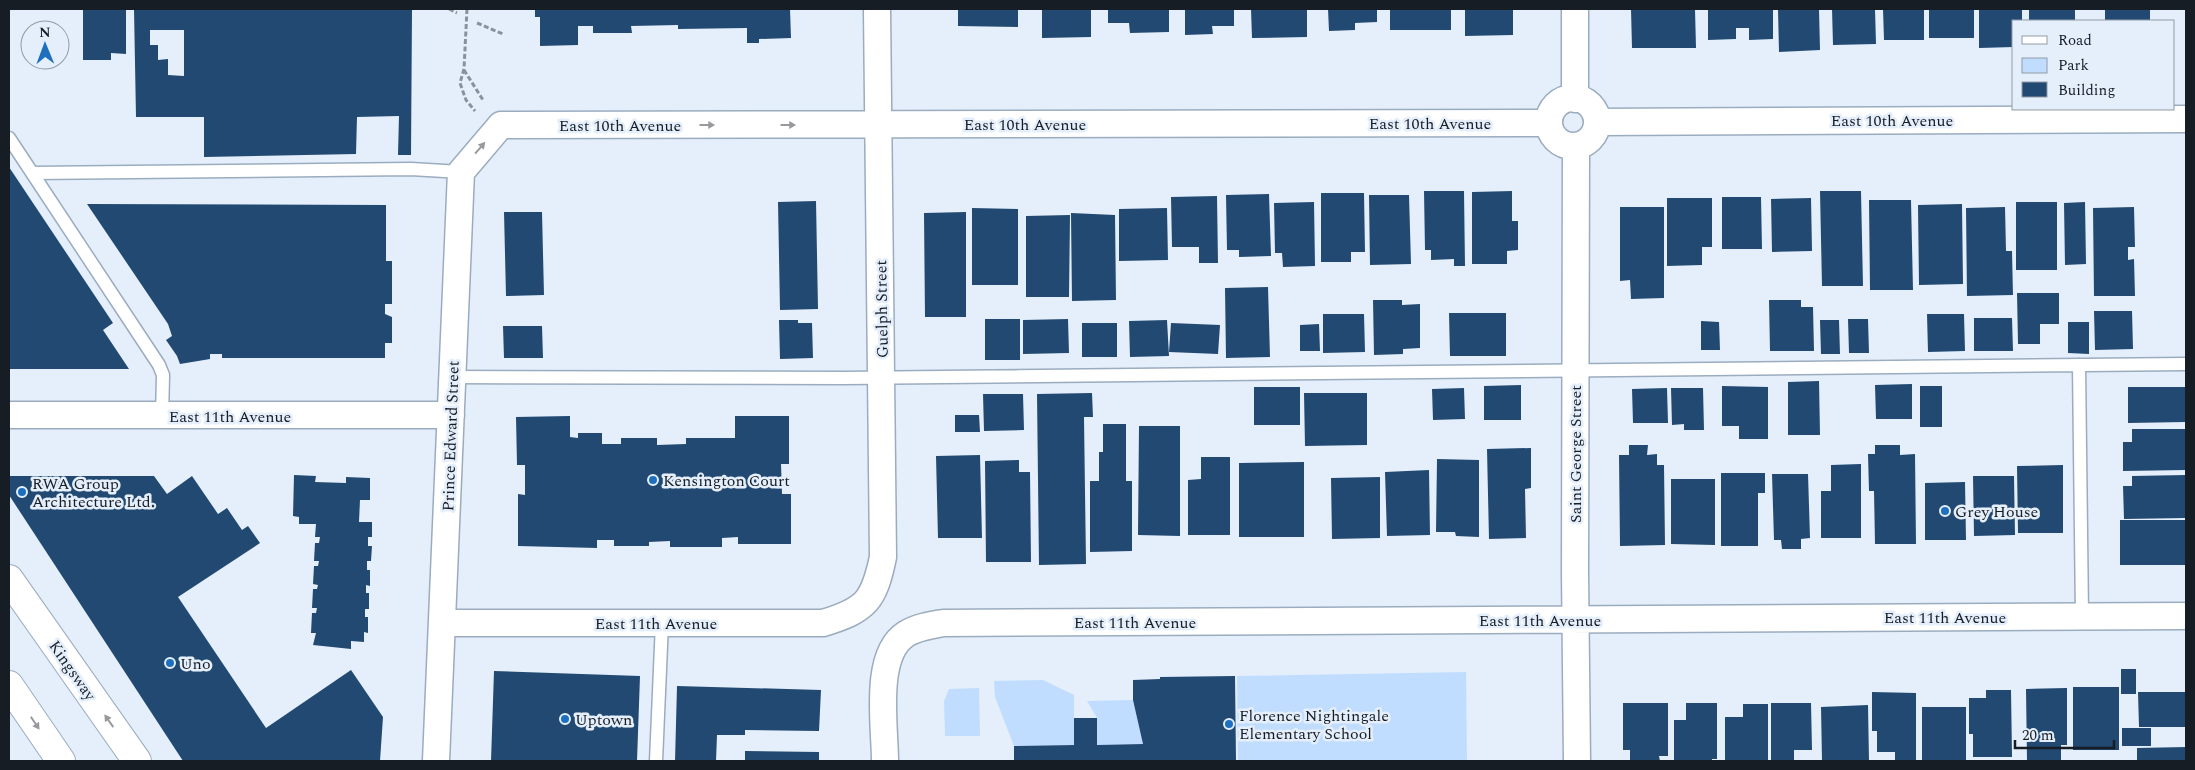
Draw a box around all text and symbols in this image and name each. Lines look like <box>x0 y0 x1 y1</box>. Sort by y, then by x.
north arrow <box>20 20 70 70</box>
legend <box>2012 20 2175 110</box>
text: N <box>39 22 51 43</box>
text: Road <box>2058 29 2092 52</box>
text: Park <box>2058 54 2089 77</box>
text: Building <box>2058 79 2115 102</box>
street label: East 10th Avenue <box>1831 109 1953 133</box>
street label: East 10th Avenue <box>1369 112 1491 136</box>
street label: East 10th Avenue <box>964 113 1086 137</box>
street label: East 10th Avenue <box>559 114 681 138</box>
one-way arrow <box>699 121 715 129</box>
one-way arrow <box>781 121 797 129</box>
one-way arrow <box>475 142 486 155</box>
street label: Guelph Street <box>869 259 895 358</box>
street label: Prince Edward Street <box>436 360 466 512</box>
street label: Saint George Street <box>1564 385 1588 523</box>
street label: East 11th Avenue <box>169 405 291 429</box>
place label: Kensington Court <box>663 469 790 493</box>
place label: RWA Group Architecture Ltd. <box>32 472 155 514</box>
marker: Kensington Court <box>647 474 659 486</box>
marker: RWA Group Architecture Ltd. <box>16 486 28 498</box>
place label: Grey House <box>1955 500 2038 524</box>
marker: Grey House <box>1939 505 1951 517</box>
street label: East 11th Avenue <box>1884 606 2006 630</box>
street label: East 11th Avenue <box>1479 609 1601 633</box>
street label: East 11th Avenue <box>1074 611 1196 635</box>
street label: East 11th Avenue <box>595 612 717 636</box>
street label: Kingsway <box>43 636 102 707</box>
place label: Uno <box>180 652 211 676</box>
marker: Uno <box>164 657 176 669</box>
place label: Florence Nightingale Elementary School <box>1239 704 1389 746</box>
place label: Uptown <box>575 708 632 732</box>
marker: Uptown <box>559 713 571 725</box>
one-way arrow <box>104 715 114 728</box>
one-way arrow <box>30 716 40 730</box>
marker: Florence Nightingale Elementary School <box>1223 718 1235 730</box>
scale bar <box>2015 718 2114 750</box>
text: 20 m <box>2022 724 2054 747</box>

